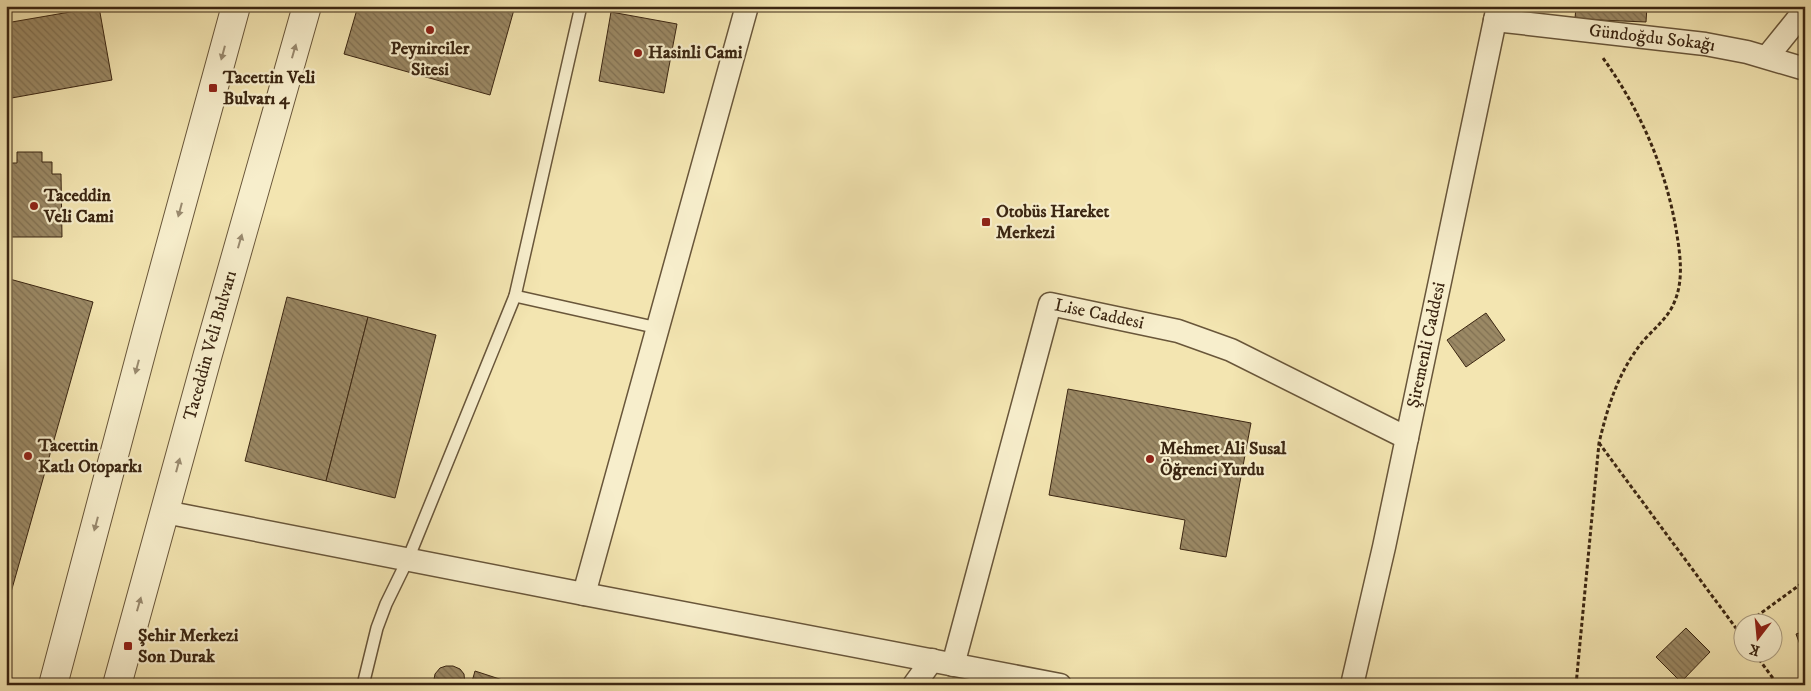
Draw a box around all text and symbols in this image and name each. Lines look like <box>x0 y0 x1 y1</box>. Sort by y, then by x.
street label: Gündoğdu Sokağı <box>1588 20 1717 57</box>
marker: Peynirciler Sitesi <box>424 24 436 36</box>
place label: Peynirciler Sitesi <box>391 38 470 81</box>
place label: Hasinli Cami <box>648 42 743 64</box>
one-way arrow <box>291 43 299 58</box>
one-way arrow <box>219 46 227 61</box>
marker: Hasinli Cami <box>632 47 644 59</box>
place label: Tacettin Veli Bulvarı 4 <box>222 67 316 110</box>
marker: Tacettin Veli Bulvarı 4 <box>207 82 219 94</box>
place label: Taceddin Veli Cami <box>43 185 114 228</box>
marker: Taceddin Veli Cami <box>28 200 40 212</box>
place label: Otobüs Hareket Merkezi <box>996 201 1109 244</box>
one-way arrow <box>176 202 184 218</box>
marker: Otobüs Hareket Merkezi <box>980 216 992 228</box>
one-way arrow <box>237 233 245 248</box>
street label: Taceddin Veli Bulvarı <box>179 268 242 423</box>
street label: Şiremenli Caddesi <box>1403 280 1451 410</box>
street label: Lise Caddesi <box>1052 294 1146 334</box>
one-way arrow <box>133 359 141 374</box>
place label: Tacettin Katlı Otoparkı <box>37 435 142 478</box>
place label: Mehmet Ali Susal Öğrenci Yurdu <box>1160 438 1287 481</box>
marker: Tacettin Katlı Otoparkı <box>22 450 34 462</box>
marker: Mehmet Ali Susal Öğrenci Yurdu <box>1144 453 1156 465</box>
one-way arrow <box>174 457 182 472</box>
one-way arrow <box>92 516 100 531</box>
one-way arrow <box>136 596 144 611</box>
north arrow <box>1734 614 1784 664</box>
place label: Şehir Merkezi Son Durak <box>138 625 239 668</box>
text: K <box>1746 639 1762 660</box>
marker: Şehir Merkezi Son Durak <box>122 640 134 652</box>

